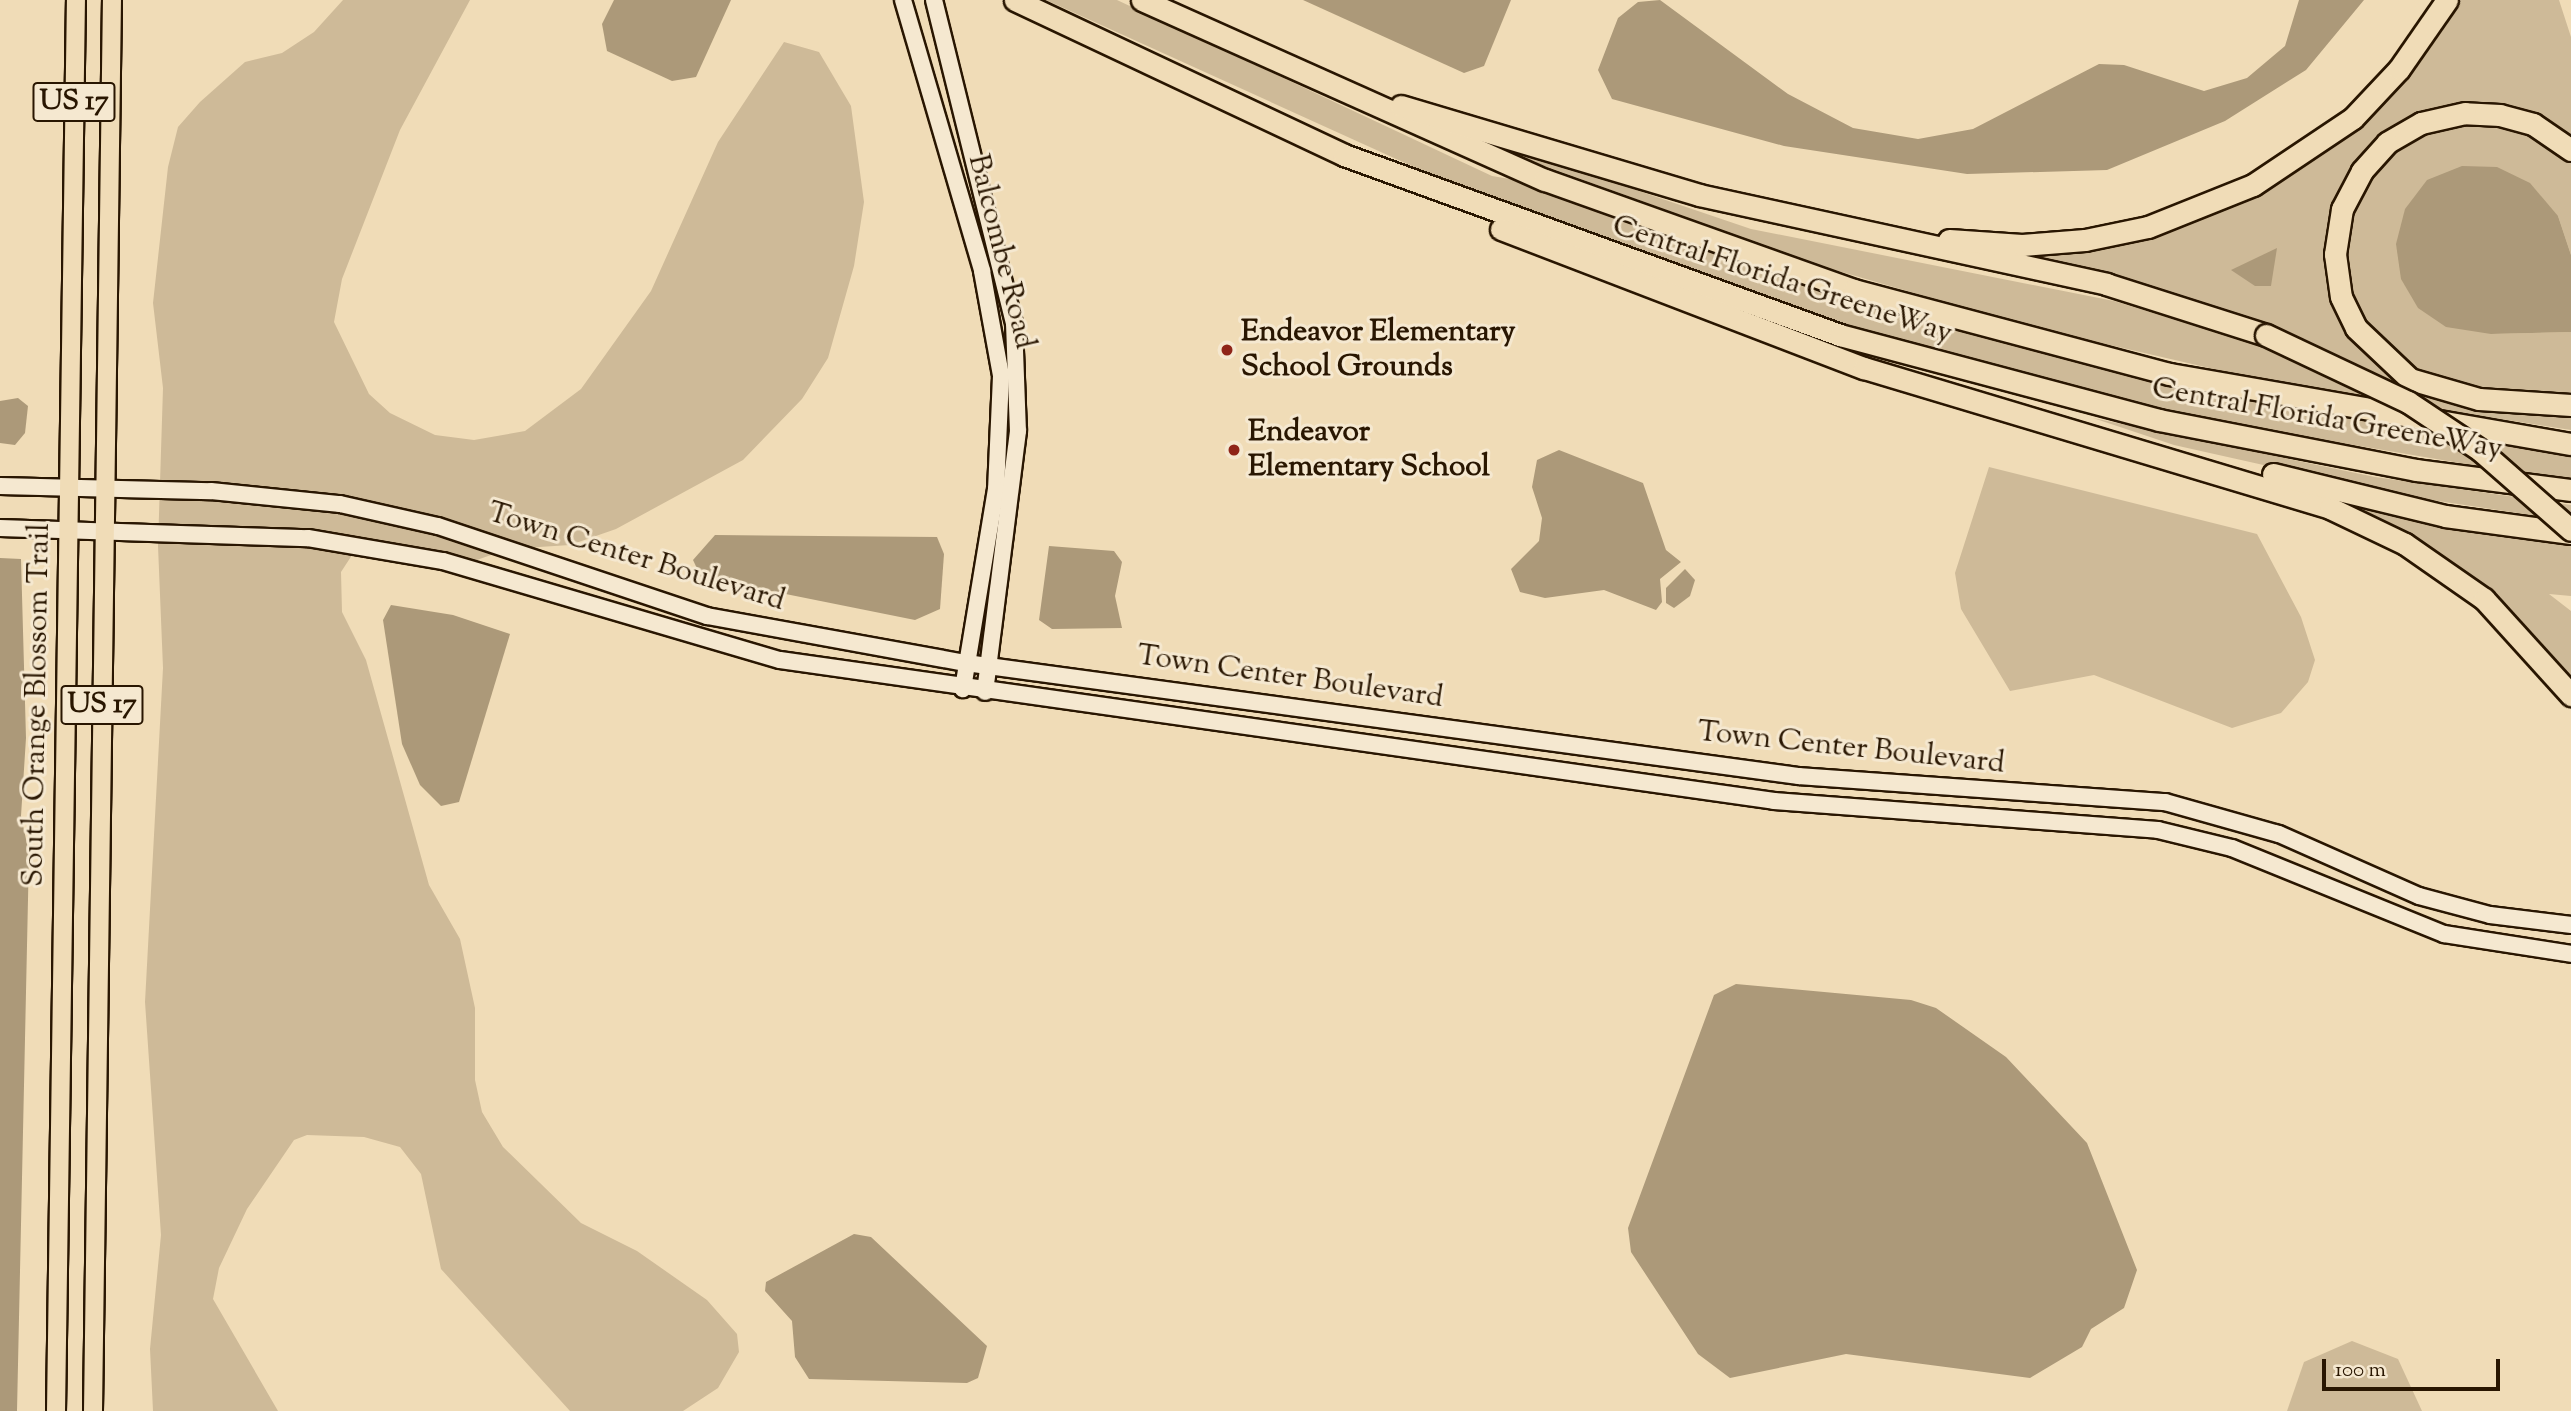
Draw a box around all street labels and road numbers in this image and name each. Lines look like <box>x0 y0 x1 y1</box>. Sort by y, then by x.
road number: US 17 <box>32 78 116 126</box>
street label: Balcombe Road <box>958 151 1042 353</box>
street label: Central Florida GreeneWay <box>1607 209 1957 353</box>
street label: Central Florida GreeneWay <box>2149 371 2505 469</box>
street label: Town Center Boulevard <box>483 496 789 620</box>
street label: South Orange Blossom Trail <box>17 523 59 887</box>
street label: Town Center Boulevard <box>1135 639 1445 717</box>
road number: US 17 <box>60 680 144 730</box>
street label: Town Center Boulevard <box>1696 715 2006 783</box>

